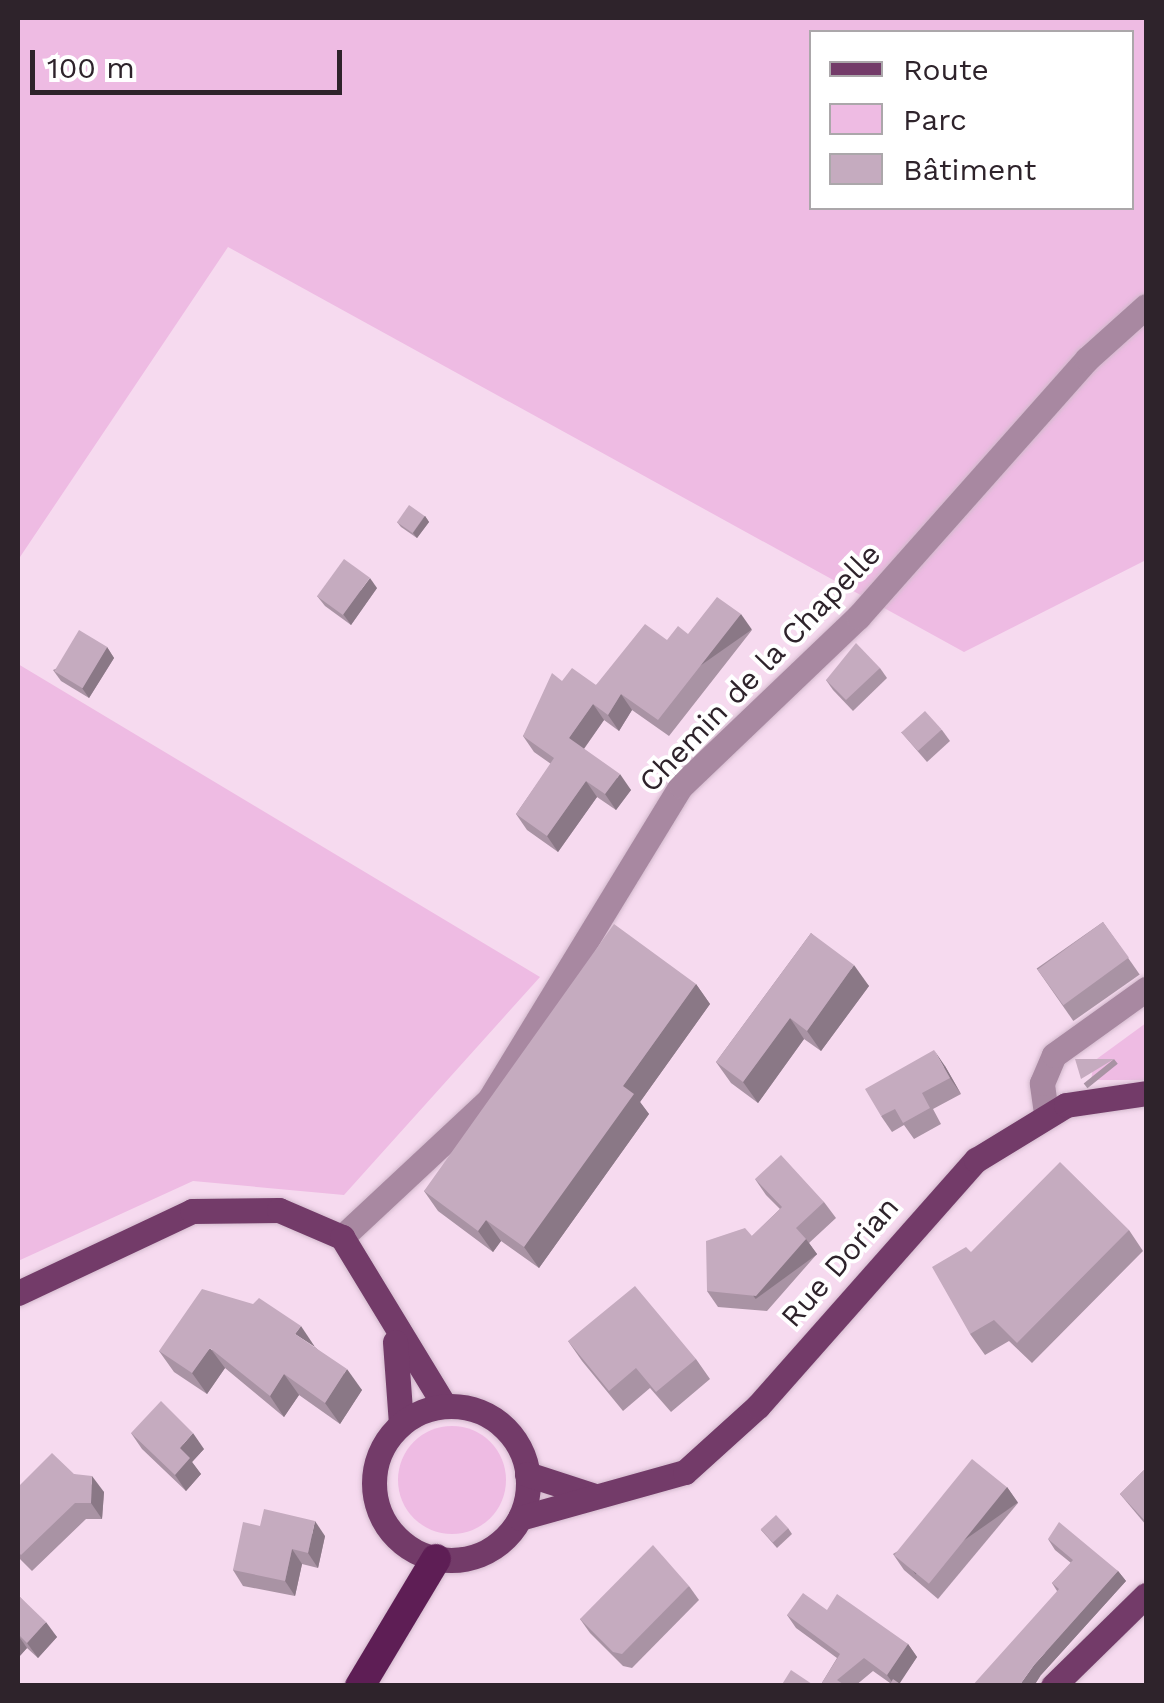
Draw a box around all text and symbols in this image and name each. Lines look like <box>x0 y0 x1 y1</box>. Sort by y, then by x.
scale bar <box>35 30 348 92</box>
legend <box>809 30 1134 210</box>
text: 100 m <box>47 50 135 85</box>
text: Route <box>903 52 989 87</box>
text: Parc <box>903 102 967 137</box>
text: Bâtiment <box>903 152 1036 187</box>
street label: Chemin de la Chapelle <box>632 536 888 800</box>
street label: Rue Dorian <box>774 1189 906 1335</box>

